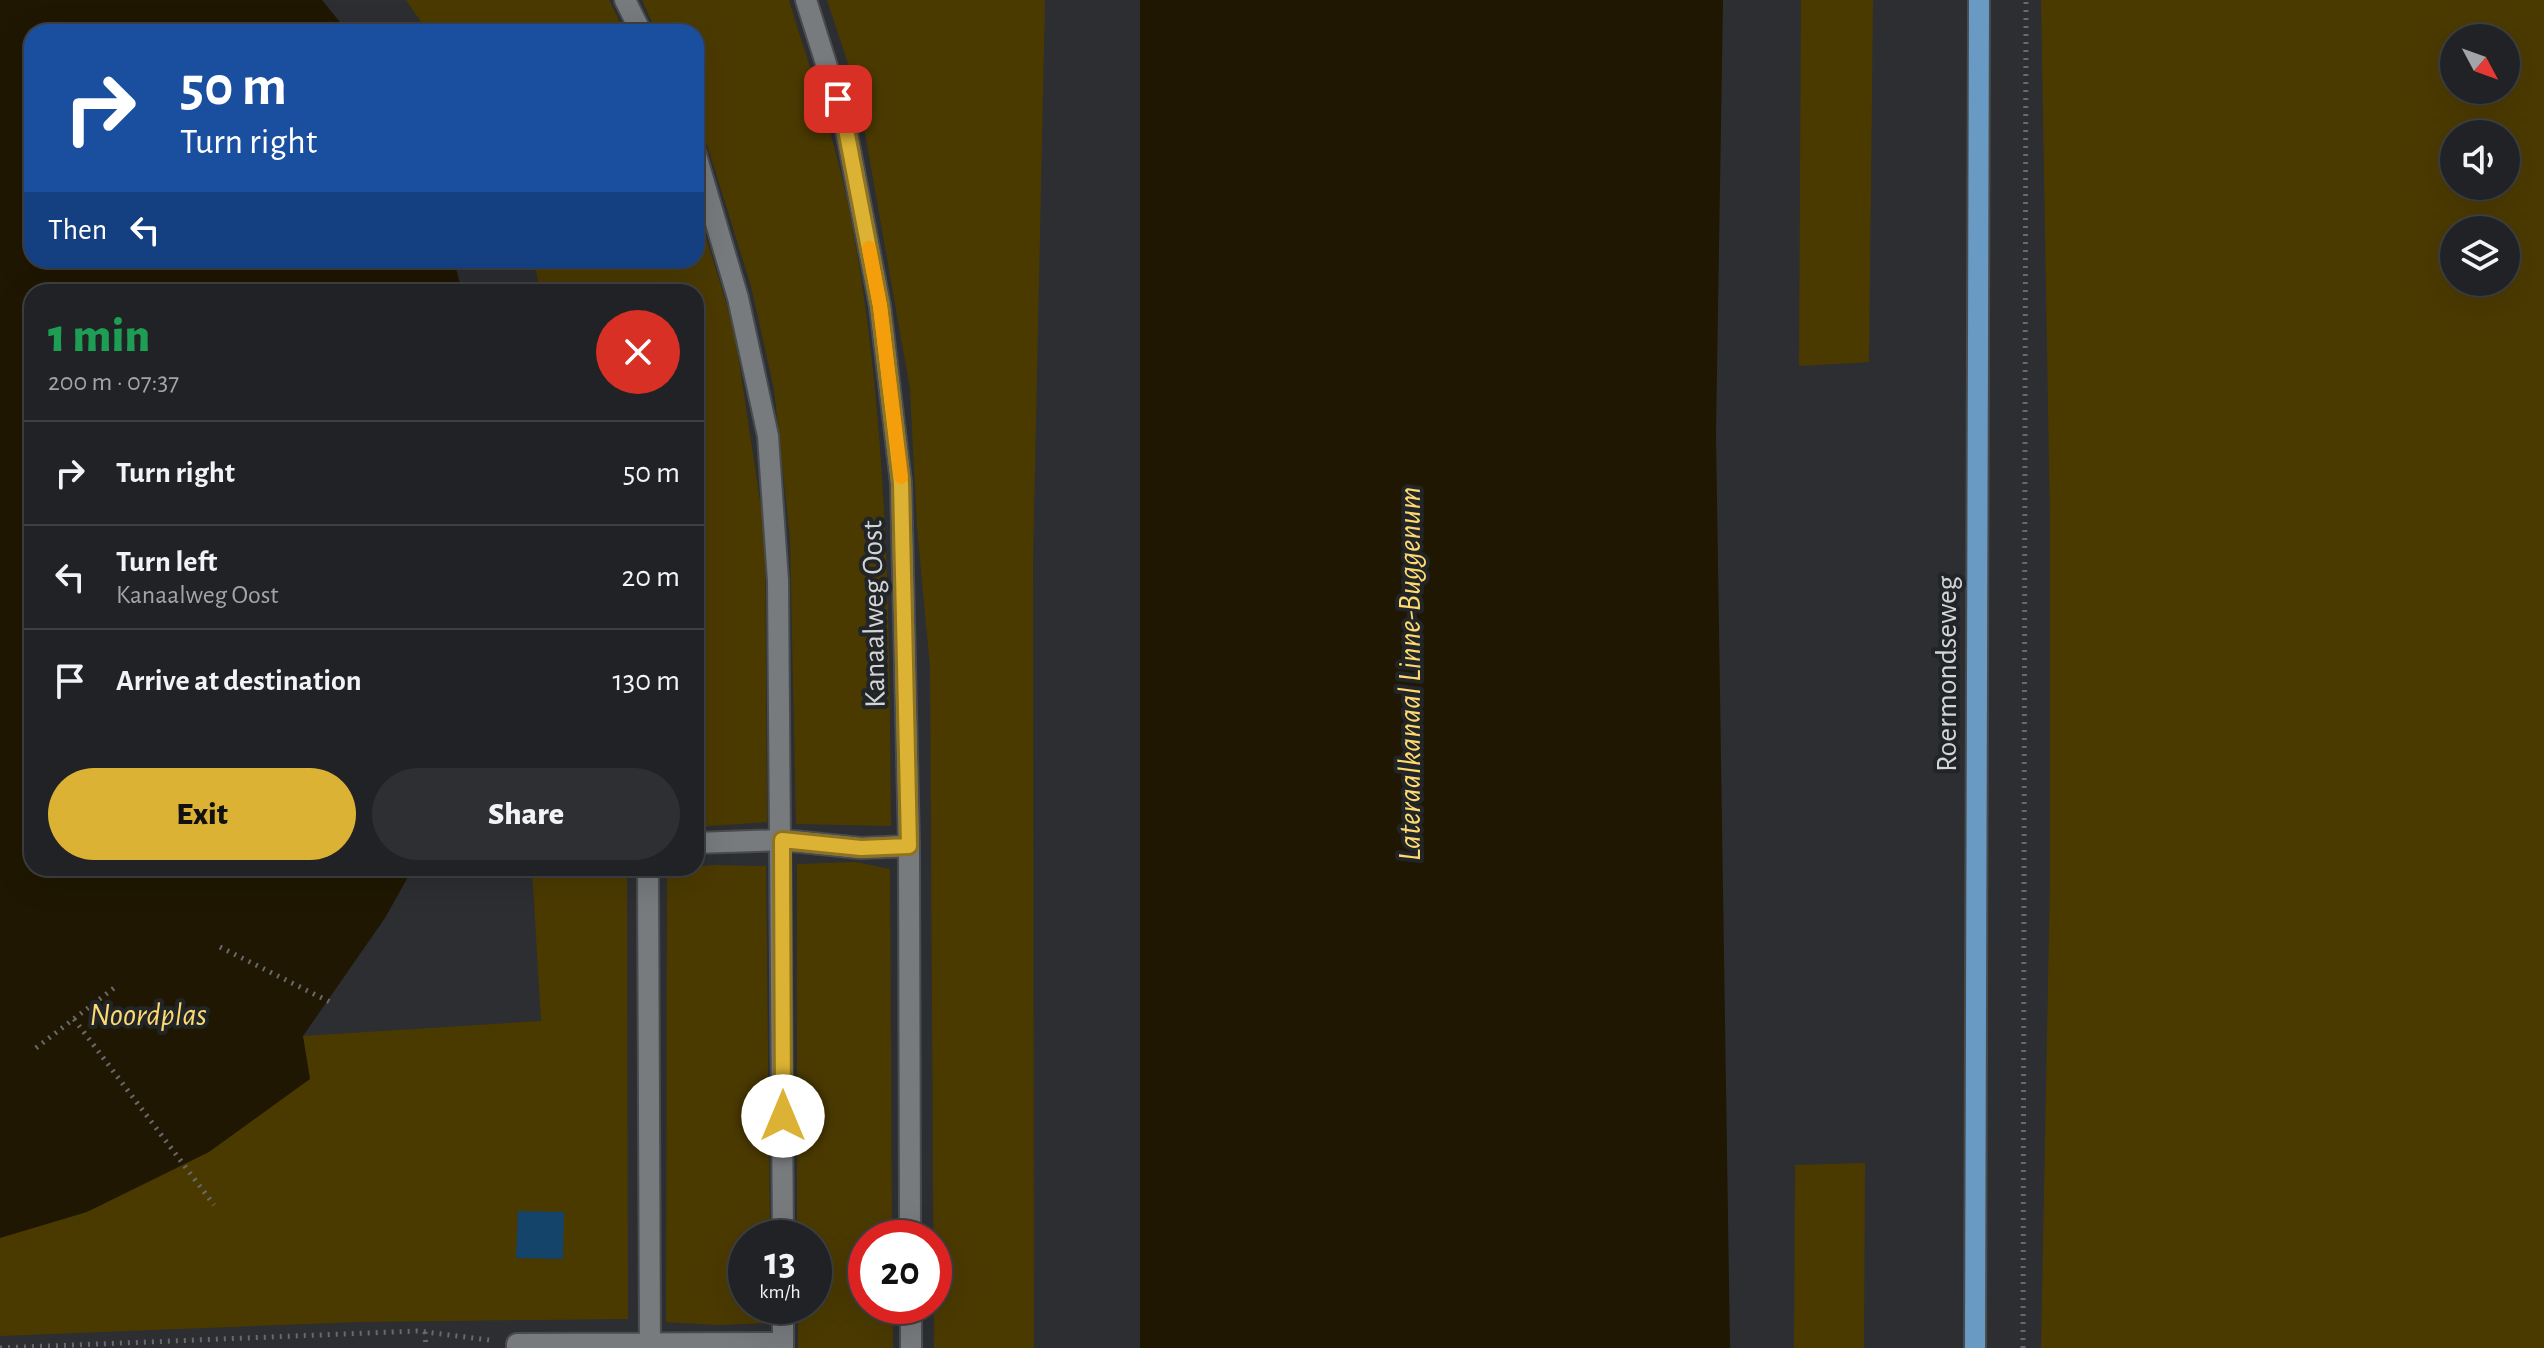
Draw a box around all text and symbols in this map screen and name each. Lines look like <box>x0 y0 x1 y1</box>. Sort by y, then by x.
north arrow <box>2440 24 2520 104</box>
map controls <box>2440 24 2520 296</box>
icon: right <box>48 56 152 160</box>
text: 50 m <box>180 59 287 115</box>
pin <box>804 65 872 133</box>
icon: arrive <box>816 77 860 121</box>
button: sound <box>2440 120 2520 200</box>
text: Turn right <box>180 124 317 160</box>
icon: left <box>123 208 167 252</box>
text: Then <box>48 215 107 245</box>
button: layers <box>2440 216 2520 296</box>
button: close <box>596 310 680 394</box>
text: 1 min <box>48 313 150 361</box>
text: 200 m · 07:37 <box>48 369 179 395</box>
icon: right <box>48 451 92 495</box>
text: Turn right <box>116 458 235 488</box>
text: 50 m <box>623 458 680 488</box>
water label: Lateraalkanaal Linne-Buggenum <box>1394 487 1426 861</box>
street label: Kanaalweg Oost <box>857 520 891 708</box>
text: Turn left <box>116 547 217 577</box>
icon: left <box>48 555 92 599</box>
text: 20 m <box>622 562 680 592</box>
street label: Roermondseweg <box>1932 576 1962 772</box>
text: Kanaalweg Oost <box>116 582 279 608</box>
icon: arrive <box>48 659 92 703</box>
text: Arrive at destination <box>116 666 362 696</box>
text: 130 m <box>613 666 680 696</box>
button: Exit <box>48 768 356 860</box>
button: Share <box>372 768 680 860</box>
water label: Noordplas <box>89 999 207 1032</box>
position arrow <box>741 1074 825 1158</box>
speed limit sign: 20 <box>848 1220 952 1324</box>
text: 13 <box>764 1242 796 1282</box>
text: km/h <box>759 1282 801 1302</box>

